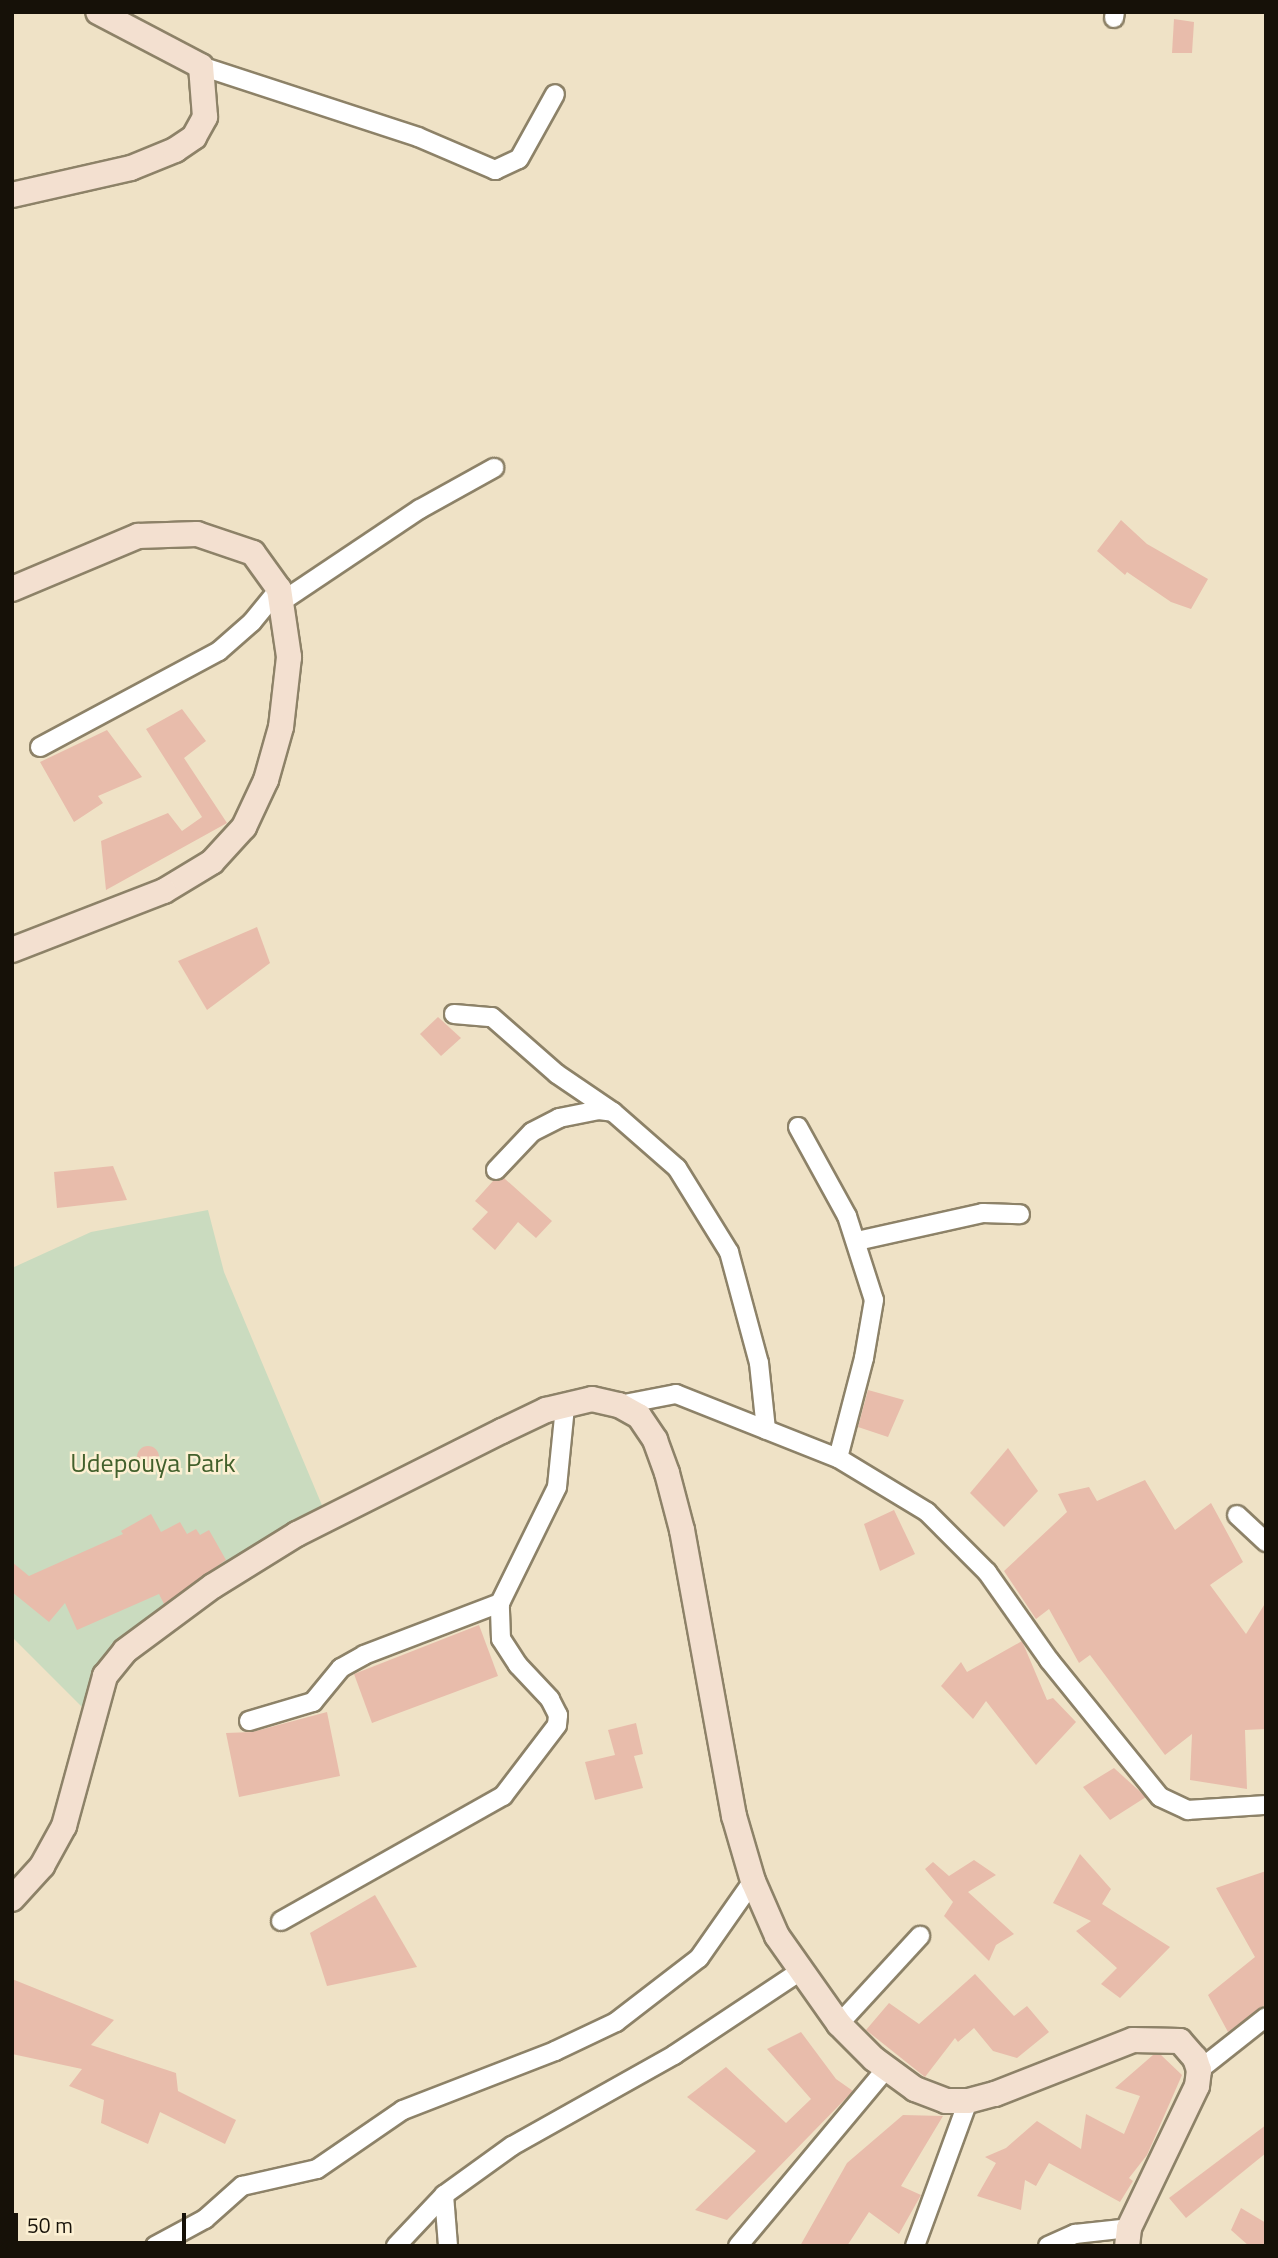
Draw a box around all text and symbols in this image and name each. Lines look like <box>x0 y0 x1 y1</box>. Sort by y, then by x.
park label: Udepouya Park <box>70 1447 236 1479</box>
scale bar <box>18 2198 189 2242</box>
text: 50 m <box>27 2209 73 2241</box>

